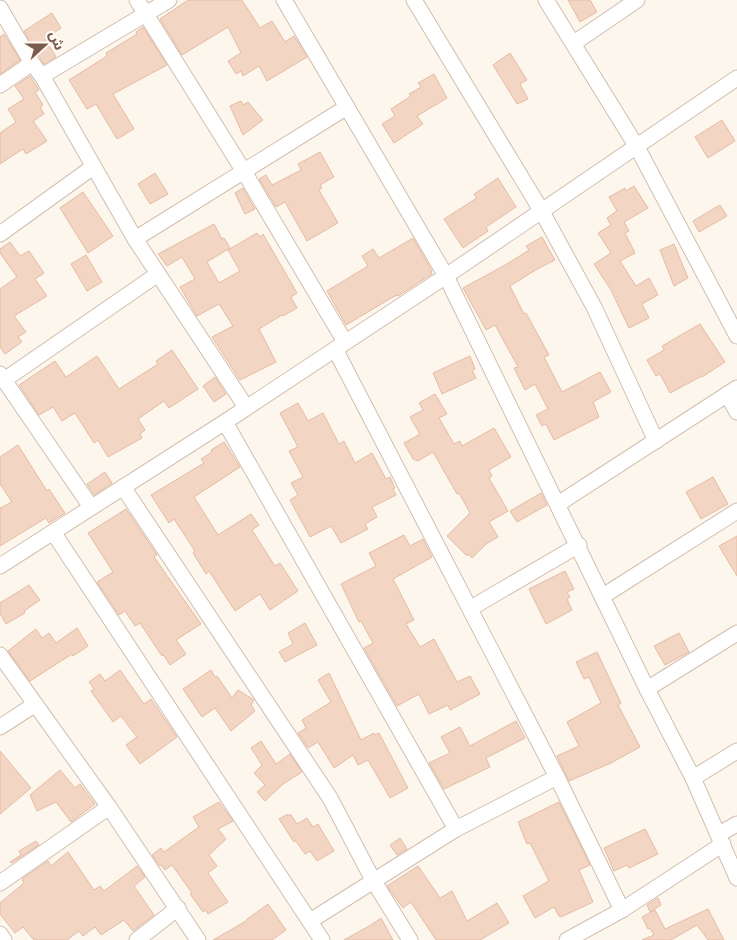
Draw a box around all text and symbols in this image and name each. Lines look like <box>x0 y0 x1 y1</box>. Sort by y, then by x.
north arrow <box>20 20 70 70</box>
text: ش <box>45 28 69 53</box>

